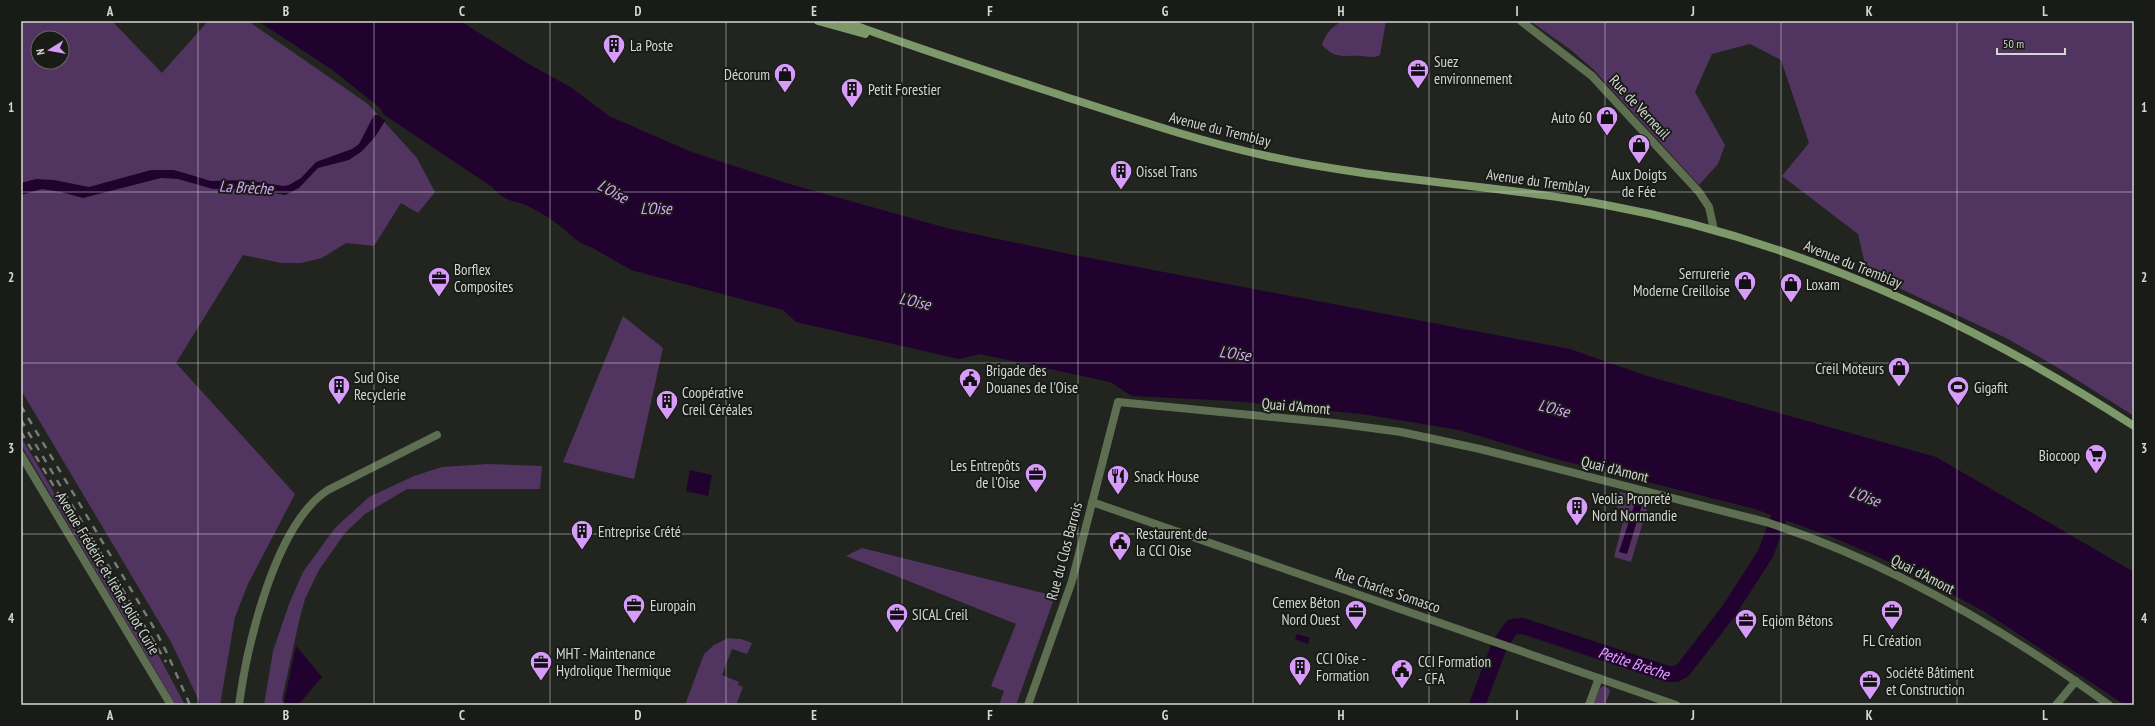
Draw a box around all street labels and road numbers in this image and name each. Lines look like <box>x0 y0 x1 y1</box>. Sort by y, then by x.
street label: Rue de Verneuil <box>1605 71 1675 144</box>
street label: Avenue du Tremblay <box>1167 107 1273 151</box>
street label: Avenue du Tremblay <box>1485 164 1591 198</box>
street label: Avenue du Tremblay <box>1801 236 1905 292</box>
street label: Quai d'Amont <box>1261 394 1331 418</box>
street label: Quai d'Amont <box>1579 451 1651 487</box>
street label: Avenue Frédéric et Irène Joliot Curie <box>52 488 164 658</box>
street label: Rue du Clos Barrois <box>1042 500 1086 602</box>
street label: Quai d'Amont <box>1888 550 1958 598</box>
street label: Rue Charles Somasco <box>1333 563 1443 617</box>

